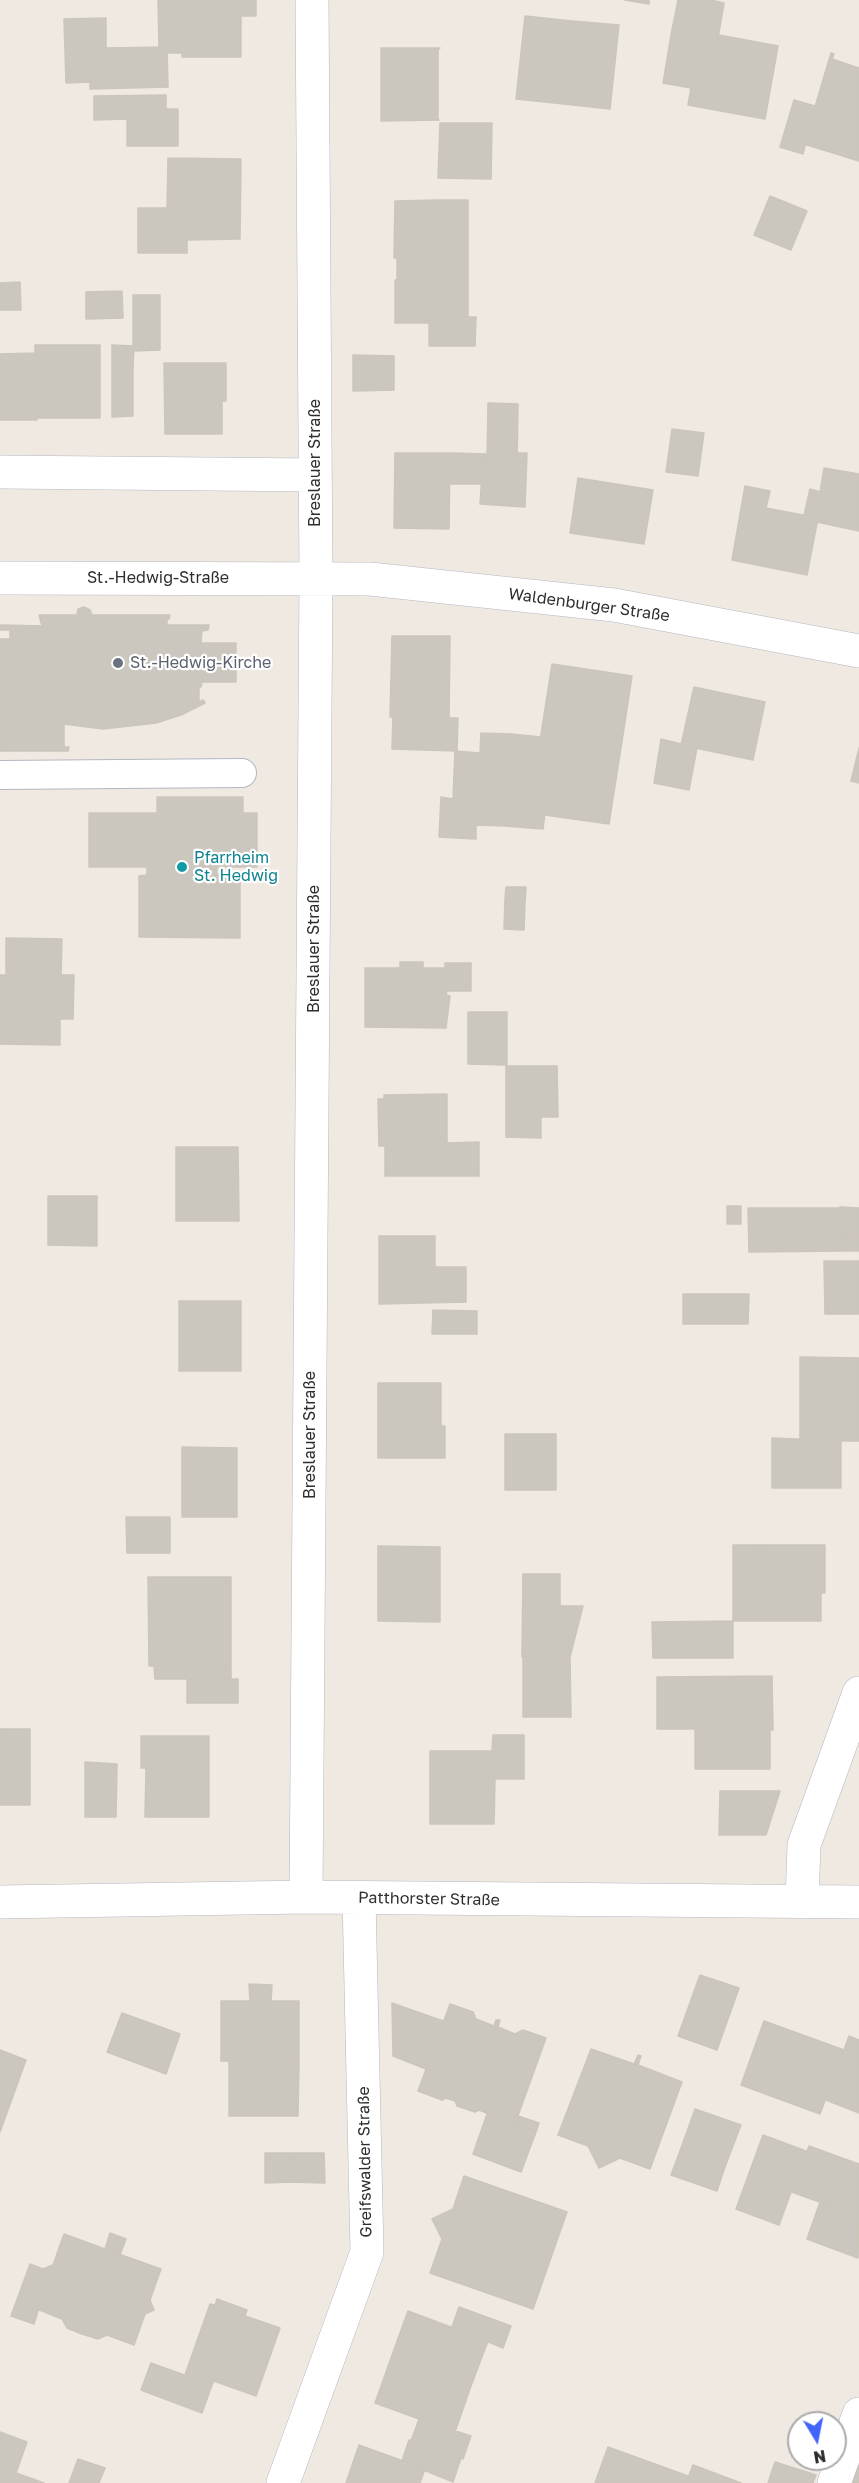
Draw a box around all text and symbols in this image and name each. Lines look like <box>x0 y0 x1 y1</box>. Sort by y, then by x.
street label: Breslauer Straße <box>305 399 325 527</box>
street label: St.-Hedwig-Straße <box>87 568 229 588</box>
street label: Waldenburger Straße <box>507 584 671 626</box>
place label: St.-Hedwig-Kirche <box>130 653 271 673</box>
marker: St.-Hedwig-Kirche <box>111 656 125 670</box>
place label: Pfarrheim St. Hedwig <box>194 848 278 886</box>
marker: Pfarrheim St. Hedwig <box>175 860 189 874</box>
street label: Breslauer Straße <box>304 885 324 1013</box>
street label: Breslauer Straße <box>300 1371 320 1499</box>
street label: Patthorster Straße <box>358 1888 500 1910</box>
street label: Greifswalder Straße <box>354 2086 376 2238</box>
north arrow <box>787 2411 847 2471</box>
text: N <box>812 2446 828 2468</box>

